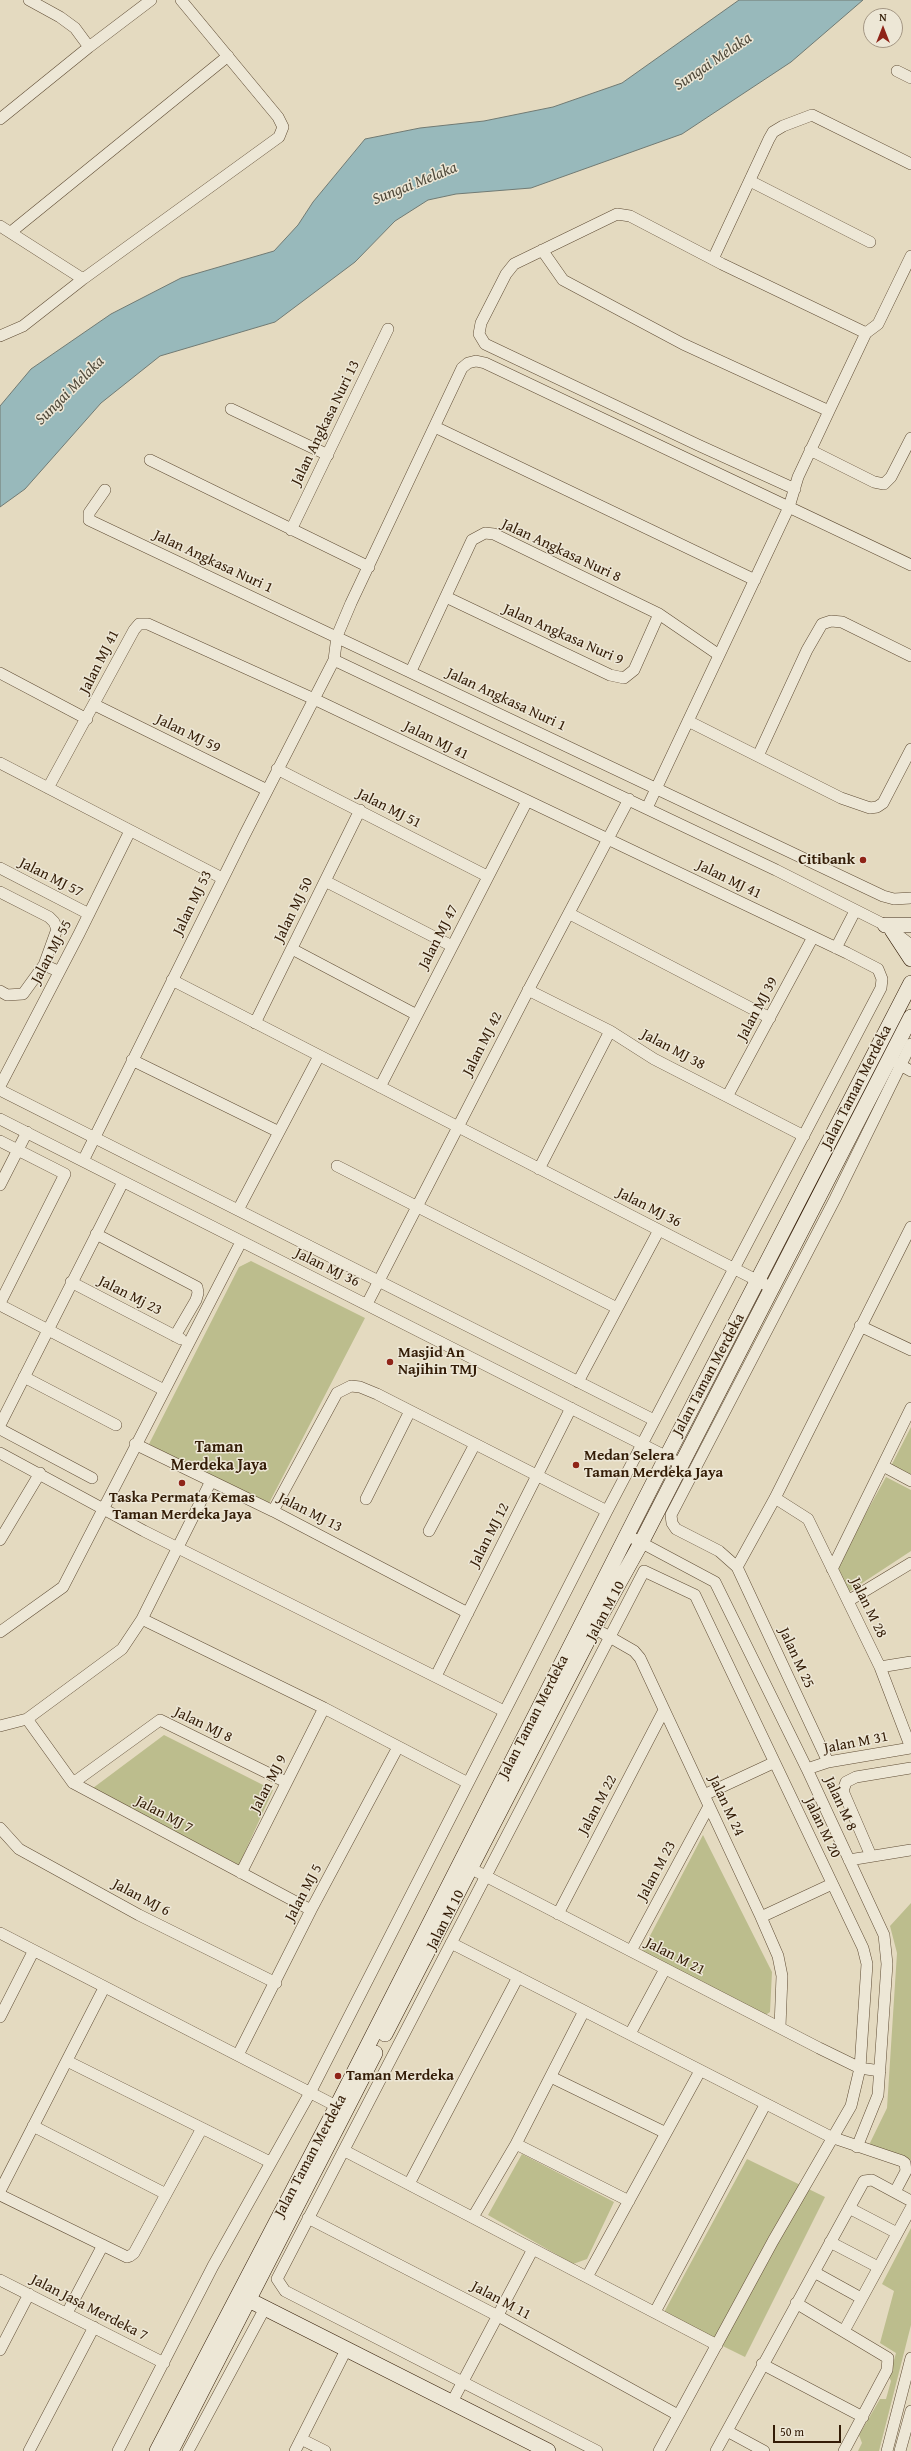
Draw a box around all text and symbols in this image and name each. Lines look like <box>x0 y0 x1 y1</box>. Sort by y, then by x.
north arrow <box>863 8 903 48</box>
text: N <box>879 9 887 25</box>
water label: Sungai Melaka <box>670 29 756 95</box>
water label: Sungai Melaka <box>370 158 460 210</box>
water label: Sungai Melaka <box>31 352 109 430</box>
street label: Jalan Angkasa Nuri 13 <box>288 358 364 488</box>
street label: Jalan Angkasa Nuri 8 <box>498 515 624 587</box>
street label: Jalan Angkasa Nuri 1 <box>150 526 276 598</box>
street label: Jalan Angkasa Nuri 9 <box>500 600 626 670</box>
street label: Jalan MJ 41 <box>76 627 124 697</box>
street label: Jalan Angkasa Nuri 1 <box>443 664 569 736</box>
street label: Jalan MJ 59 <box>153 711 223 757</box>
street label: Jalan MJ 41 <box>401 718 471 764</box>
street label: Jalan MJ 51 <box>354 785 424 833</box>
place label: Citibank <box>798 851 855 869</box>
street label: Jalan MJ 57 <box>16 854 86 902</box>
marker: Citibank <box>858 855 868 865</box>
street label: Jalan MJ 41 <box>694 857 764 903</box>
street label: Jalan MJ 53 <box>170 868 216 938</box>
street label: Jalan MJ 50 <box>271 875 317 945</box>
street label: Jalan MJ 47 <box>415 902 463 972</box>
street label: Jalan MJ 55 <box>28 917 76 987</box>
street label: Jalan MJ 39 <box>734 974 782 1044</box>
street label: Jalan MJ 42 <box>459 1009 507 1079</box>
street label: Jalan Taman Merdeka <box>818 1022 896 1152</box>
street label: Jalan MJ 38 <box>638 1026 708 1074</box>
street label: Jalan MJ 36 <box>614 1184 684 1232</box>
street label: Jalan MJ 36 <box>292 1245 362 1291</box>
street label: Jalan Mj 23 <box>95 1272 165 1320</box>
street label: Jalan Taman Merdeka <box>669 1311 749 1439</box>
place label: Masjid An Najihin TMJ <box>398 1344 477 1379</box>
marker: Masjid An Najihin TMJ <box>385 1357 395 1367</box>
district label: Taman Merdeka Jaya <box>171 1438 267 1476</box>
place label: Medan Selera Taman Merdeka Jaya <box>584 1447 723 1482</box>
marker: Medan Selera Taman Merdeka Jaya <box>571 1460 581 1470</box>
marker: Taska Permata Kemas Taman Merdeka Jaya <box>177 1478 187 1488</box>
place label: Taska Permata Kemas Taman Merdeka Jaya <box>109 1489 255 1524</box>
street label: Jalan MJ 13 <box>275 1489 345 1537</box>
street label: Jalan MJ 12 <box>466 1500 514 1570</box>
street label: Jalan M 28 <box>846 1575 890 1641</box>
street label: Jalan M 10 <box>583 1578 629 1644</box>
street label: Jalan M 25 <box>774 1625 818 1691</box>
street label: Jalan Taman Merdeka <box>495 1652 573 1782</box>
street label: Jalan MJ 8 <box>171 1703 235 1747</box>
street label: Jalan M 31 <box>822 1728 890 1758</box>
street label: Jalan MJ 9 <box>247 1752 291 1816</box>
street label: Jalan M 22 <box>575 1772 621 1838</box>
street label: Jalan M 24 <box>704 1773 748 1839</box>
street label: Jalan M 8 <box>820 1774 860 1834</box>
street label: Jalan MJ 7 <box>132 1792 196 1838</box>
street label: Jalan M 20 <box>800 1795 844 1861</box>
street label: Jalan M 23 <box>634 1838 680 1904</box>
street label: Jalan MJ 5 <box>281 1861 327 1925</box>
street label: Jalan MJ 6 <box>109 1875 173 1921</box>
street label: Jalan M 10 <box>423 1887 469 1953</box>
street label: Jalan M 21 <box>642 1934 708 1980</box>
place label: Taman Merdeka <box>346 2067 454 2085</box>
marker: Taman Merdeka <box>333 2071 343 2081</box>
street label: Jalan Taman Merdeka <box>271 2092 351 2220</box>
street label: Jalan Jasa Merdeka 7 <box>28 2271 150 2345</box>
street label: Jalan M 11 <box>468 2278 534 2324</box>
scale bar <box>775 2417 843 2443</box>
text: 50 m <box>780 2423 804 2440</box>

